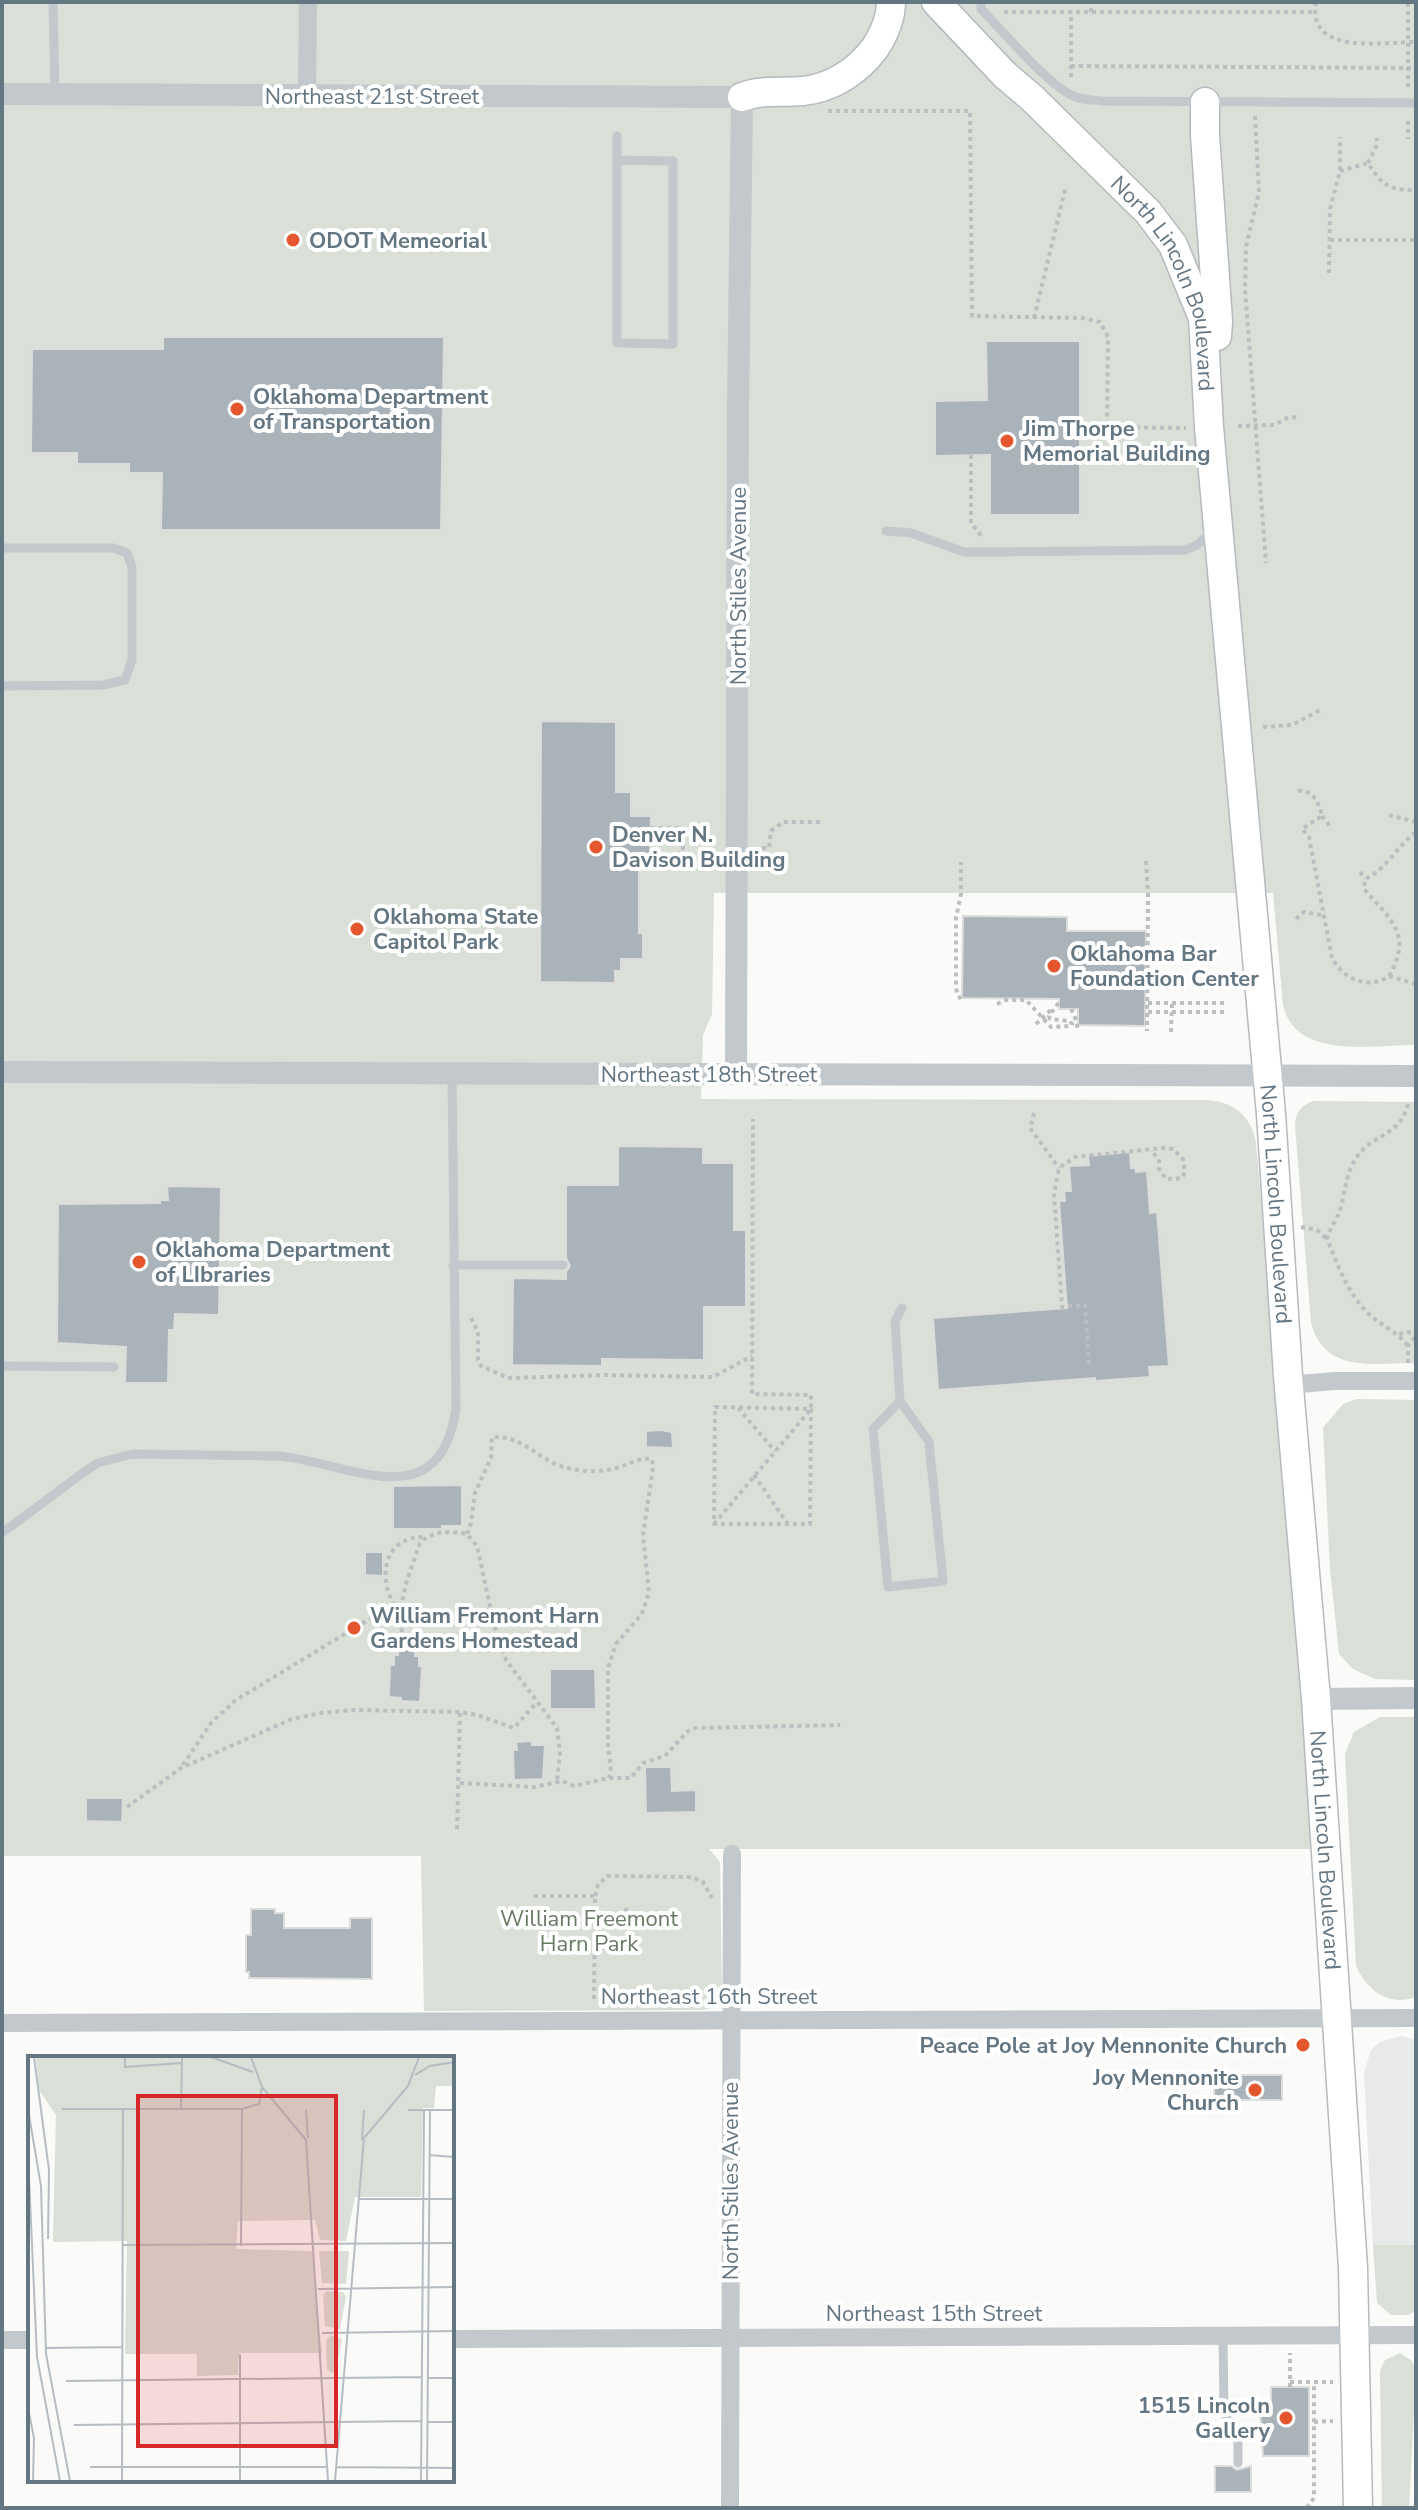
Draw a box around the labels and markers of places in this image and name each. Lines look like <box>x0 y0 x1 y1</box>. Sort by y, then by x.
place label: ODOT Memeorial <box>309 226 487 256</box>
marker: ODOT Memeorial <box>284 231 302 249</box>
place label: Oklahoma Department of Transportation <box>253 382 489 437</box>
marker: Oklahoma Department of Transportation <box>228 400 246 418</box>
place label: Jim Thorpe Memorial Building <box>1022 414 1211 469</box>
marker: Jim Thorpe Memorial Building <box>998 432 1016 450</box>
place label: Denver N. Davison Building <box>612 820 785 875</box>
marker: Denver N. Davison Building <box>587 838 605 856</box>
place label: Oklahoma State Capitol Park <box>373 902 539 957</box>
marker: Oklahoma State Capitol Park <box>348 920 366 938</box>
place label: Oklahoma Bar Foundation Center <box>1070 939 1259 994</box>
marker: Oklahoma Bar Foundation Center <box>1045 957 1063 975</box>
place label: Oklahoma Department of LIbraries <box>155 1235 391 1290</box>
marker: Oklahoma Department of LIbraries <box>130 1253 148 1271</box>
place label: William Fremont Harn Gardens Homestead <box>370 1601 599 1656</box>
marker: William Fremont Harn Gardens Homestead <box>345 1619 363 1637</box>
place label: Peace Pole at Joy Mennonite Church <box>919 2031 1287 2061</box>
marker: Peace Pole at Joy Mennonite Church <box>1294 2036 1312 2054</box>
place label: Joy Mennonite Church <box>1092 2063 1239 2118</box>
marker: Joy Mennonite Church <box>1246 2081 1264 2099</box>
place label: 1515 Lincoln Gallery <box>1138 2391 1270 2446</box>
marker: 1515 Lincoln Gallery <box>1277 2409 1295 2427</box>

